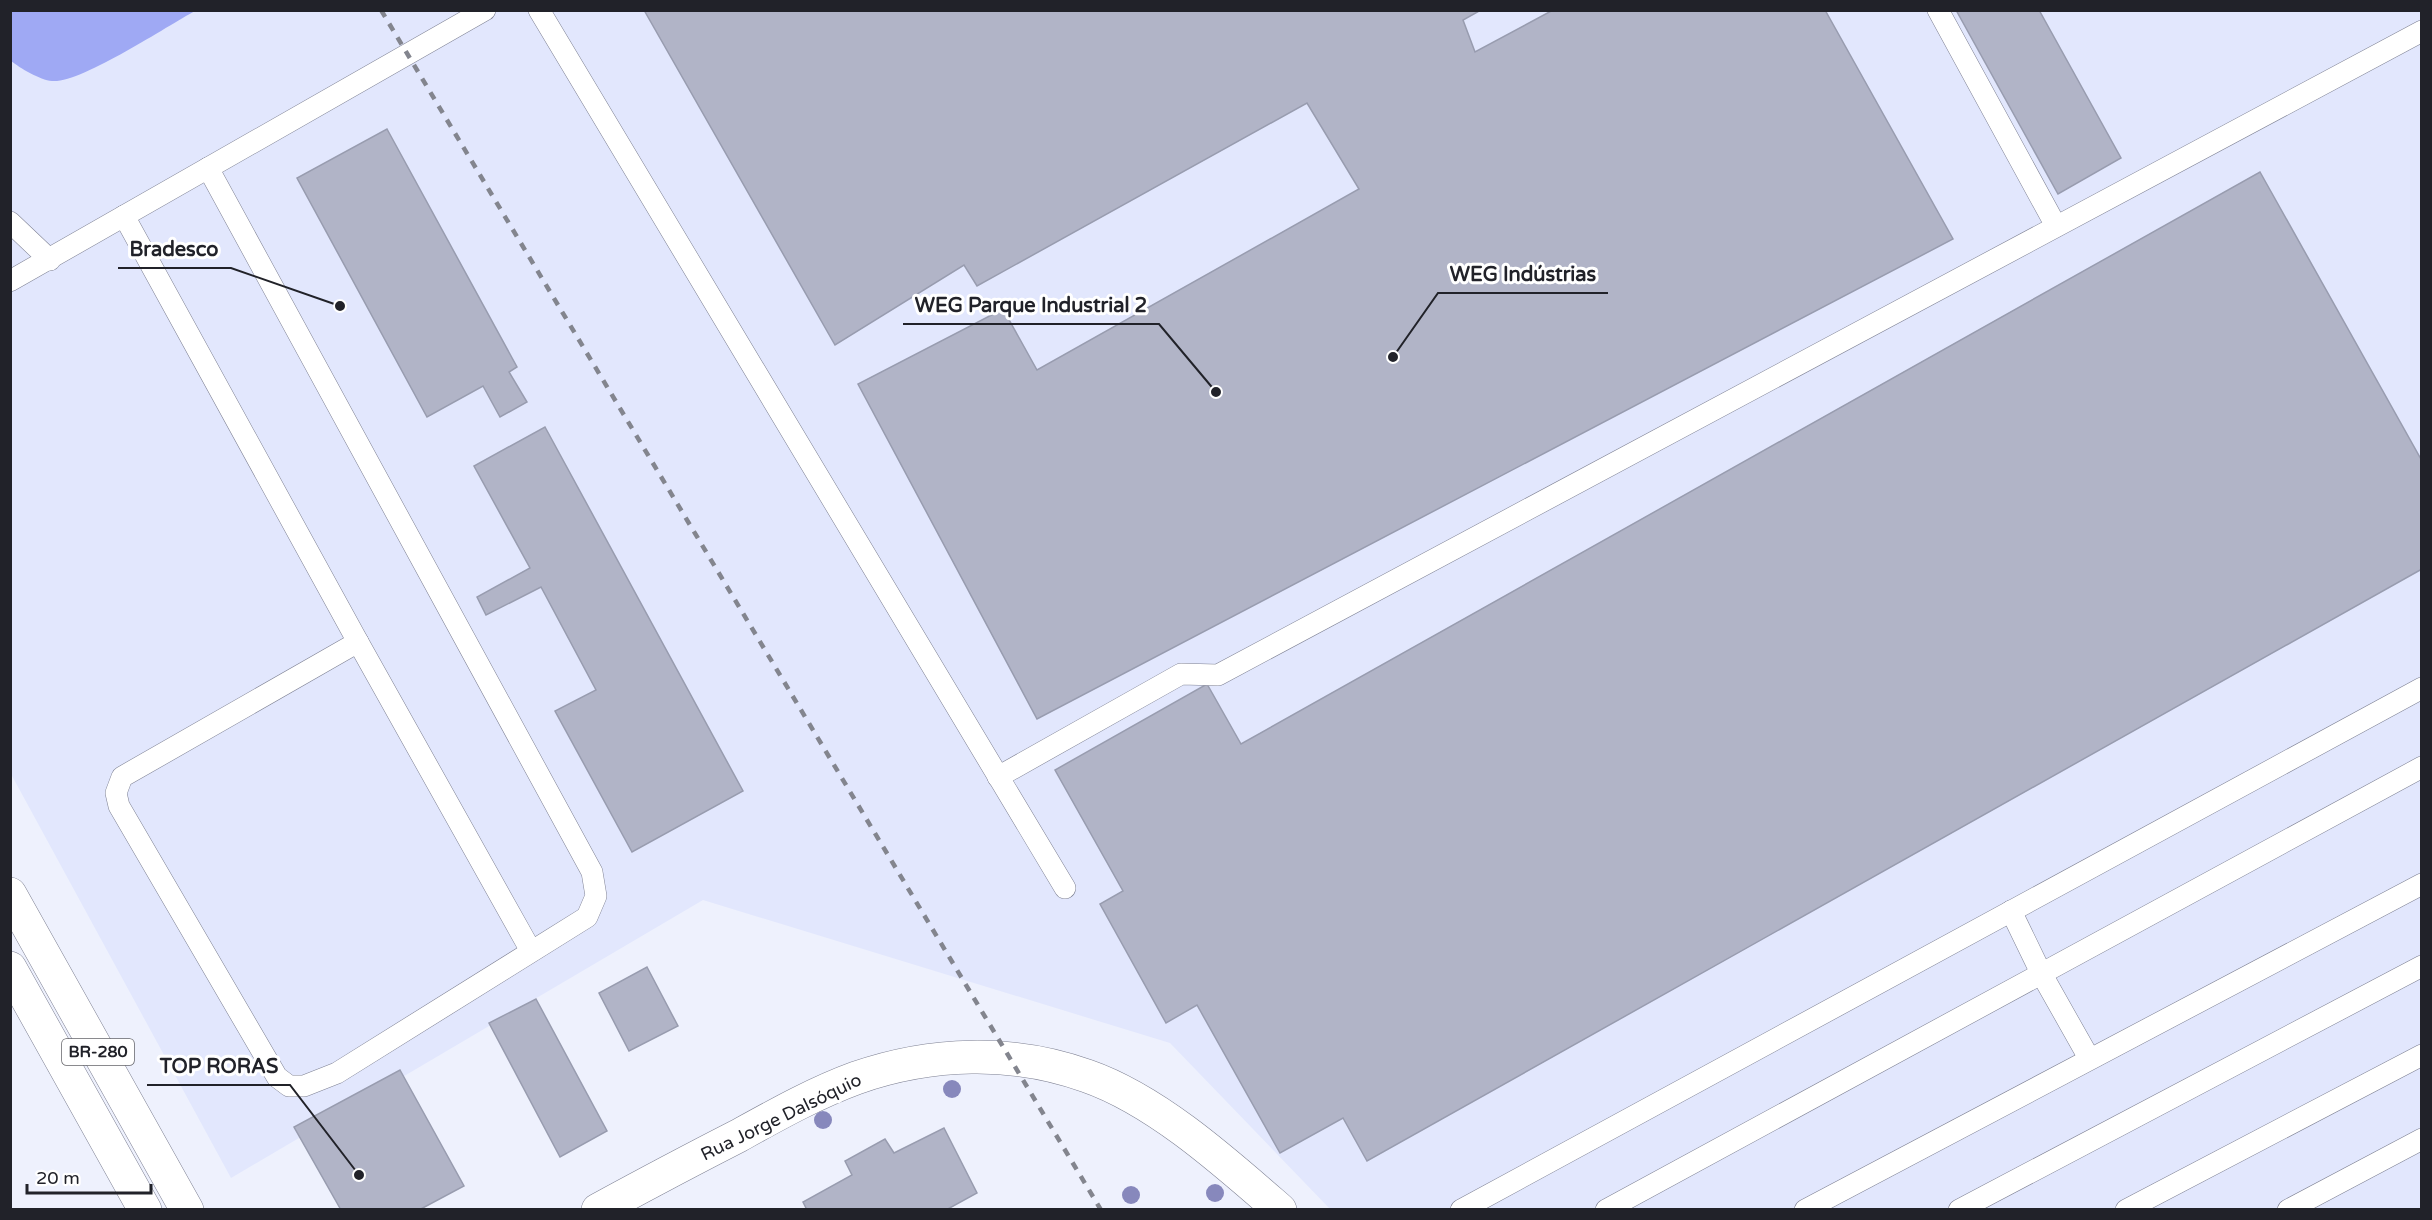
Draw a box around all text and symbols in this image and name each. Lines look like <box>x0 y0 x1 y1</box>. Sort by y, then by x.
callout: Bradesco <box>118 230 231 268</box>
text: Bradesco <box>130 238 218 262</box>
callout: WEG Indústrias <box>1438 255 1608 293</box>
text: WEG Indústrias <box>1450 263 1597 287</box>
callout: WEG Parque Industrial 2 <box>903 286 1159 324</box>
text: WEG Parque Industrial 2 <box>915 294 1147 318</box>
road number: BR-280 <box>62 1039 134 1065</box>
callout: TOP RORAS <box>147 1047 290 1085</box>
text: TOP RORAS <box>159 1055 278 1079</box>
street label: Rua Jorge Dalsóquio <box>697 1069 865 1165</box>
scale bar <box>27 1157 152 1195</box>
text: 20 m <box>36 1167 80 1189</box>

